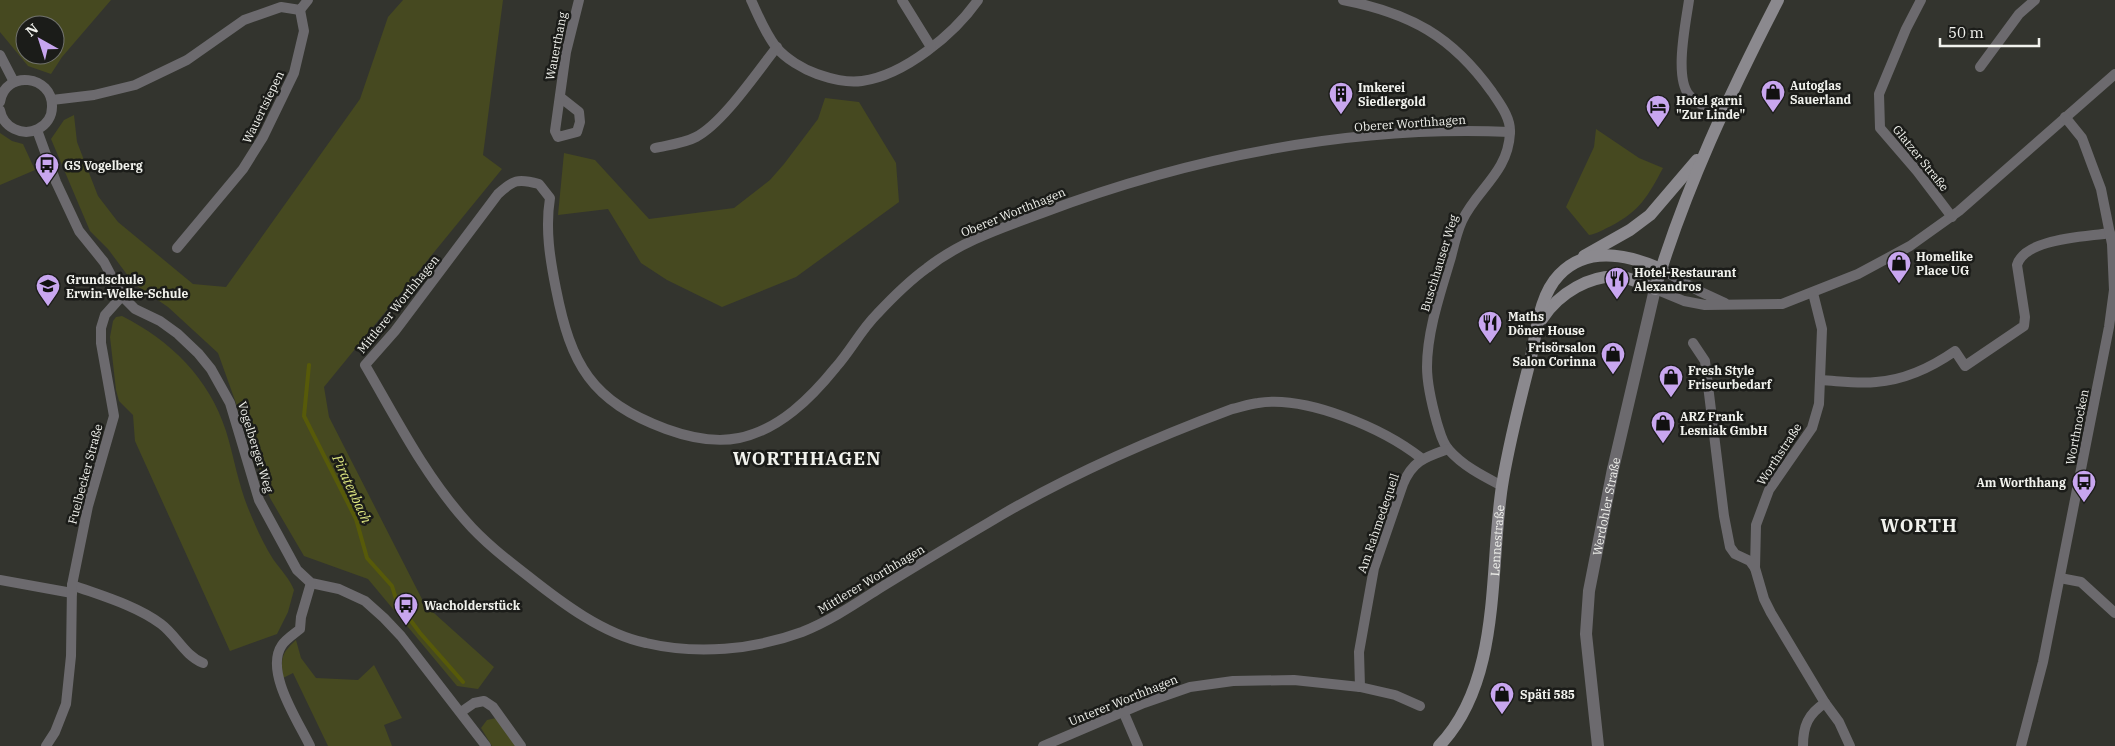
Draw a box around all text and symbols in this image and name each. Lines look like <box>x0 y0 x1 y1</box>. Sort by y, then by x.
street label: Wauerthang <box>542 10 570 81</box>
north arrow <box>15 15 65 65</box>
scale bar <box>1940 15 2039 47</box>
text: N <box>22 19 42 40</box>
text: 50 m <box>1948 23 1984 42</box>
street label: Wauertsiepen <box>239 68 287 146</box>
place label: Autoglas Sauerland <box>1790 78 1852 107</box>
shop icon: Autoglas Sauerland <box>1760 79 1786 113</box>
place label: Imkerei Siedlergold <box>1358 80 1426 109</box>
building icon: Imkerei Siedlergold <box>1328 81 1354 115</box>
place label: Hotel garni "Zur Linde" <box>1676 93 1745 122</box>
hotel icon: Hotel garni "Zur Linde" <box>1645 94 1671 128</box>
street label: Oberer Worthhagen <box>1354 112 1467 134</box>
street label: Glatzer Straße <box>1890 122 1952 194</box>
bus stop icon: GS Vogelberg <box>34 152 60 186</box>
place label: GS Vogelberg <box>64 158 143 173</box>
street label: Oberer Worthhagen <box>958 184 1068 240</box>
street label: Buschhauser Weg <box>1417 212 1461 313</box>
place label: Homelike Place UG <box>1916 249 1973 278</box>
shop icon: Homelike Place UG <box>1886 250 1912 284</box>
street label: Mittlerer Worthhagen <box>354 252 442 356</box>
place label: Hotel-Restaurant Alexandros <box>1634 265 1737 294</box>
restaurant icon: Hotel-Restaurant Alexandros <box>1604 266 1630 300</box>
place label: Grundschule Erwin-Welke-Schule <box>66 272 189 301</box>
school or university icon: Grundschule Erwin-Welke-Schule <box>35 273 61 307</box>
place label: Maths Döner House <box>1508 309 1585 338</box>
restaurant icon: Maths Döner House <box>1477 310 1503 344</box>
place label: Frisörsalon Salon Corinna <box>1512 340 1596 369</box>
shop icon: Frisörsalon Salon Corinna <box>1600 341 1626 375</box>
place label: Fresh Style Friseurbedarf <box>1688 363 1773 392</box>
shop icon: Fresh Style Friseurbedarf <box>1658 364 1684 398</box>
street label: Worthnocken <box>2062 388 2092 466</box>
street label: Vogelberger Weg <box>235 400 277 495</box>
place label: ARZ Frank Lesniak GmbH <box>1680 409 1768 438</box>
shop icon: ARZ Frank Lesniak GmbH <box>1650 410 1676 444</box>
street label: Worthstraße <box>1753 420 1805 488</box>
street label: Fuelbecker Straße <box>64 422 106 526</box>
district label: WORTHHAGEN <box>733 447 881 470</box>
water label: Piratenbach <box>328 451 376 526</box>
street label: Werdohler Straße <box>1589 456 1623 557</box>
bus stop icon: Am Worthhang <box>2071 469 2097 503</box>
street label: Am Rahmedequell <box>1354 471 1402 575</box>
place label: Am Worthhang <box>1976 475 2066 490</box>
street label: Lennestraße <box>1486 504 1507 577</box>
district label: WORTH <box>1880 514 1958 537</box>
street label: Mittlerer Worthhagen <box>815 541 927 617</box>
bus stop icon: Wacholderstück <box>393 592 419 626</box>
place label: Wacholderstück <box>424 598 521 613</box>
street label: Unterer Worthhagen <box>1066 671 1180 729</box>
shop icon: Späti 585 <box>1489 681 1515 715</box>
place label: Späti 585 <box>1520 687 1575 702</box>

